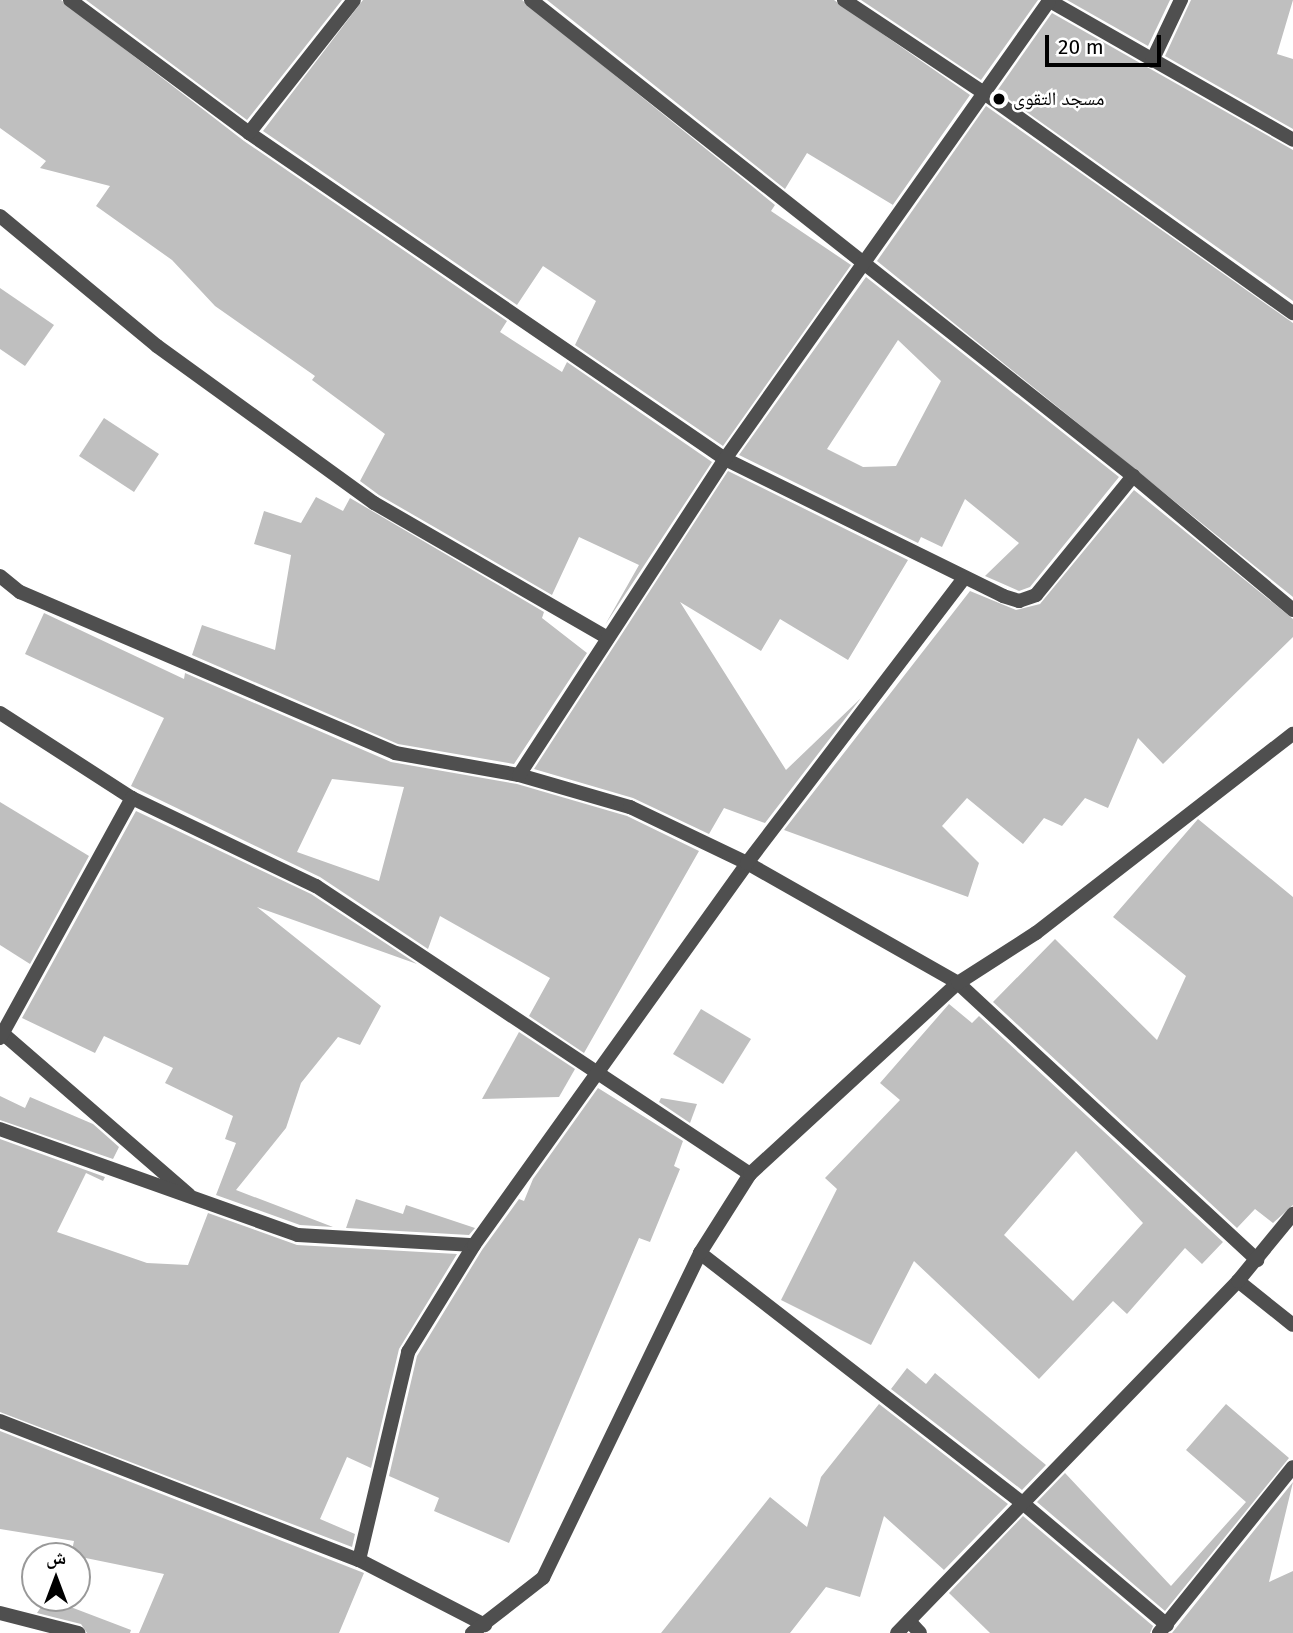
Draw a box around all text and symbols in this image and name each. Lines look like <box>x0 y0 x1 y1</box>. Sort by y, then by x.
scale bar <box>1048 21 1164 65</box>
text: 20 m <box>1058 34 1104 60</box>
place label: مسجد التقوى <box>1013 88 1104 110</box>
marker: مسجد التقوى <box>991 91 1007 107</box>
north arrow <box>21 1542 91 1612</box>
text: ش <box>46 1546 66 1569</box>

